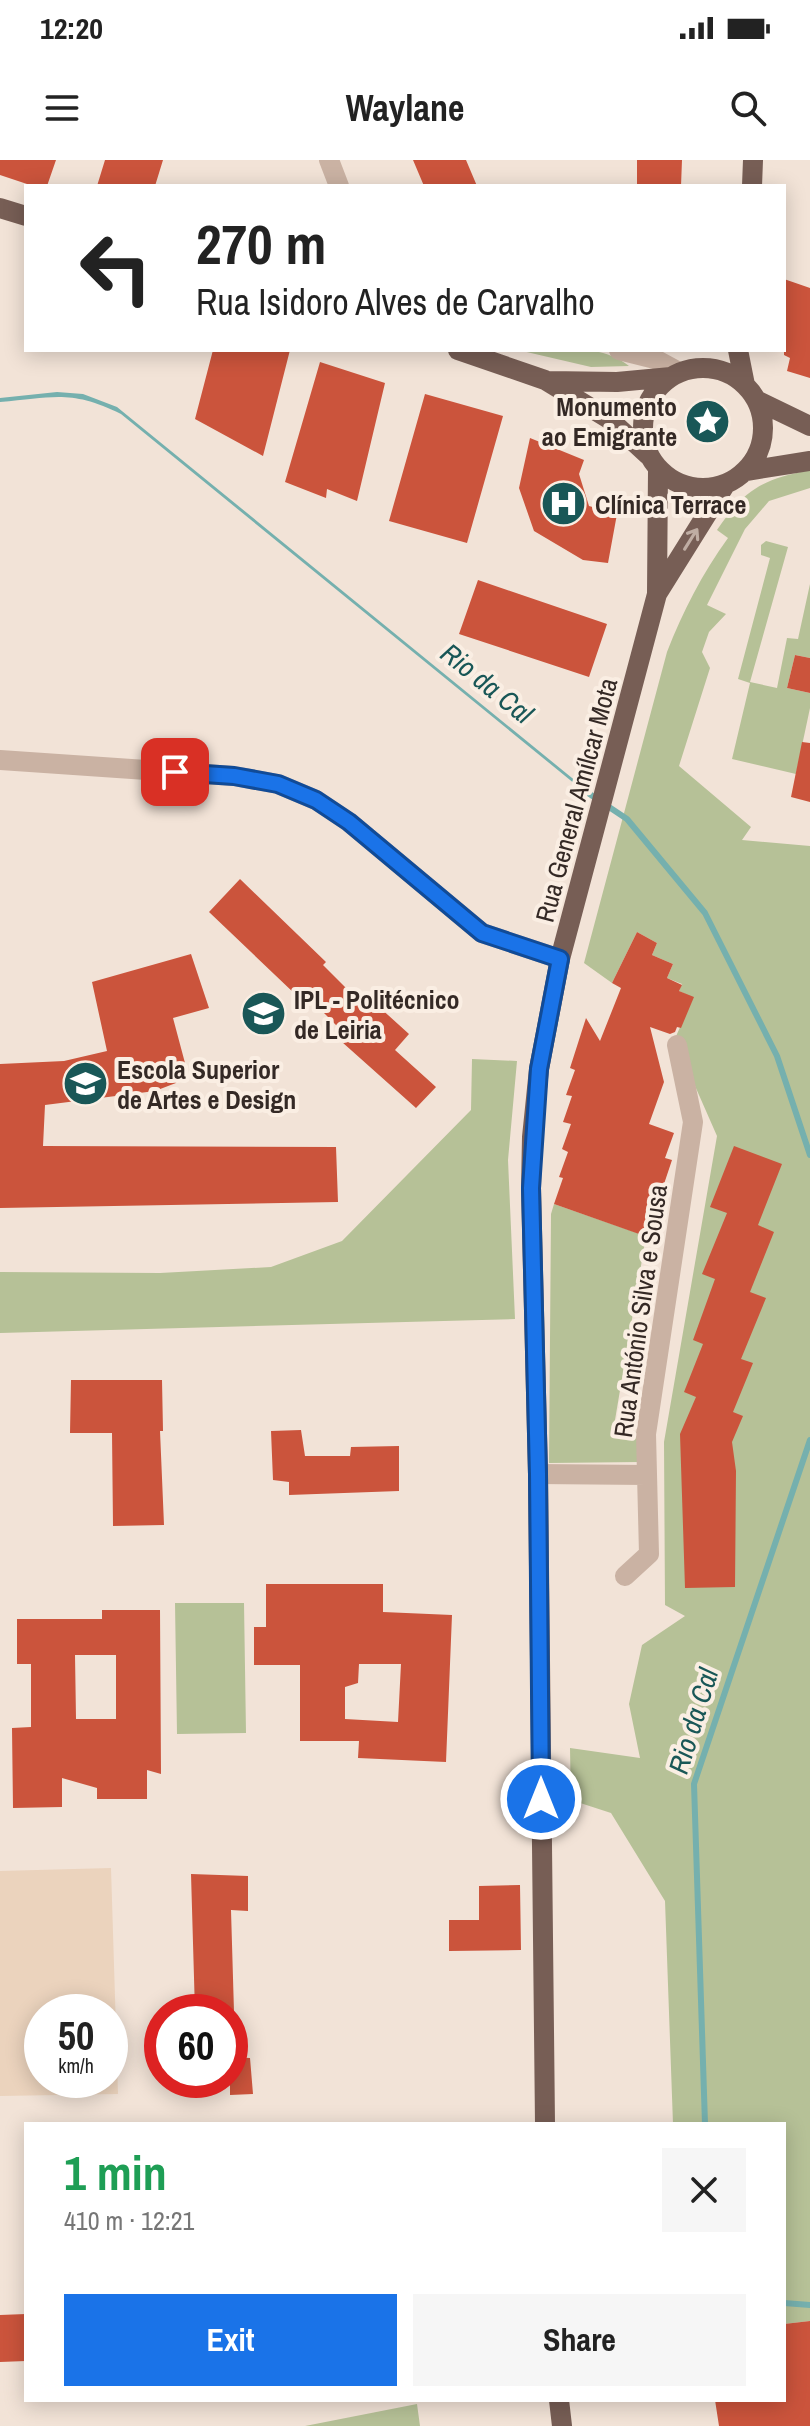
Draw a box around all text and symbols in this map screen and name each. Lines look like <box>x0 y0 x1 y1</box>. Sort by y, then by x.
text: 12:20 <box>40 8 103 48</box>
text: Waylane <box>346 84 464 132</box>
icon: menu <box>40 86 84 130</box>
icon: search <box>726 86 770 130</box>
text: 270 m <box>196 206 326 281</box>
icon: left <box>64 216 168 320</box>
text: Rua Isidoro Alves de Carvalho <box>196 278 595 326</box>
place label: Monumento ao Emigrante <box>542 389 677 454</box>
place icon: Monumento ao Emigrante <box>684 397 732 445</box>
hospital icon: Clínica Terrace <box>540 480 588 528</box>
place label: Clínica Terrace <box>595 487 746 522</box>
one-way arrow <box>683 528 699 551</box>
water label: Rio da Cal <box>433 634 542 732</box>
street label: Rua General Amílcar Mota <box>527 674 625 926</box>
pin <box>141 738 209 806</box>
icon: arrive <box>153 750 197 794</box>
place label: IPL - Politécnico de Leiria <box>294 982 460 1047</box>
school or university icon: IPL - Politécnico de Leiria <box>239 990 287 1038</box>
place label: Escola Superior de Artes e Design <box>117 1052 296 1117</box>
school or university icon: Escola Superior de Artes e Design <box>62 1060 110 1108</box>
street label: Rua António Silva e Sousa <box>605 1182 675 1440</box>
water label: Rio da Cal <box>659 1663 727 1778</box>
position arrow <box>499 1757 583 1841</box>
speed limit sign: 60 <box>144 1994 248 2098</box>
text: 50 <box>58 2009 94 2062</box>
text: km/h <box>58 2052 94 2079</box>
text: 1 min <box>64 2140 167 2205</box>
button: close <box>662 2148 746 2232</box>
text: 410 m · 12:21 <box>64 2203 194 2238</box>
button: Exit <box>64 2294 397 2386</box>
button: Share <box>413 2294 746 2386</box>

